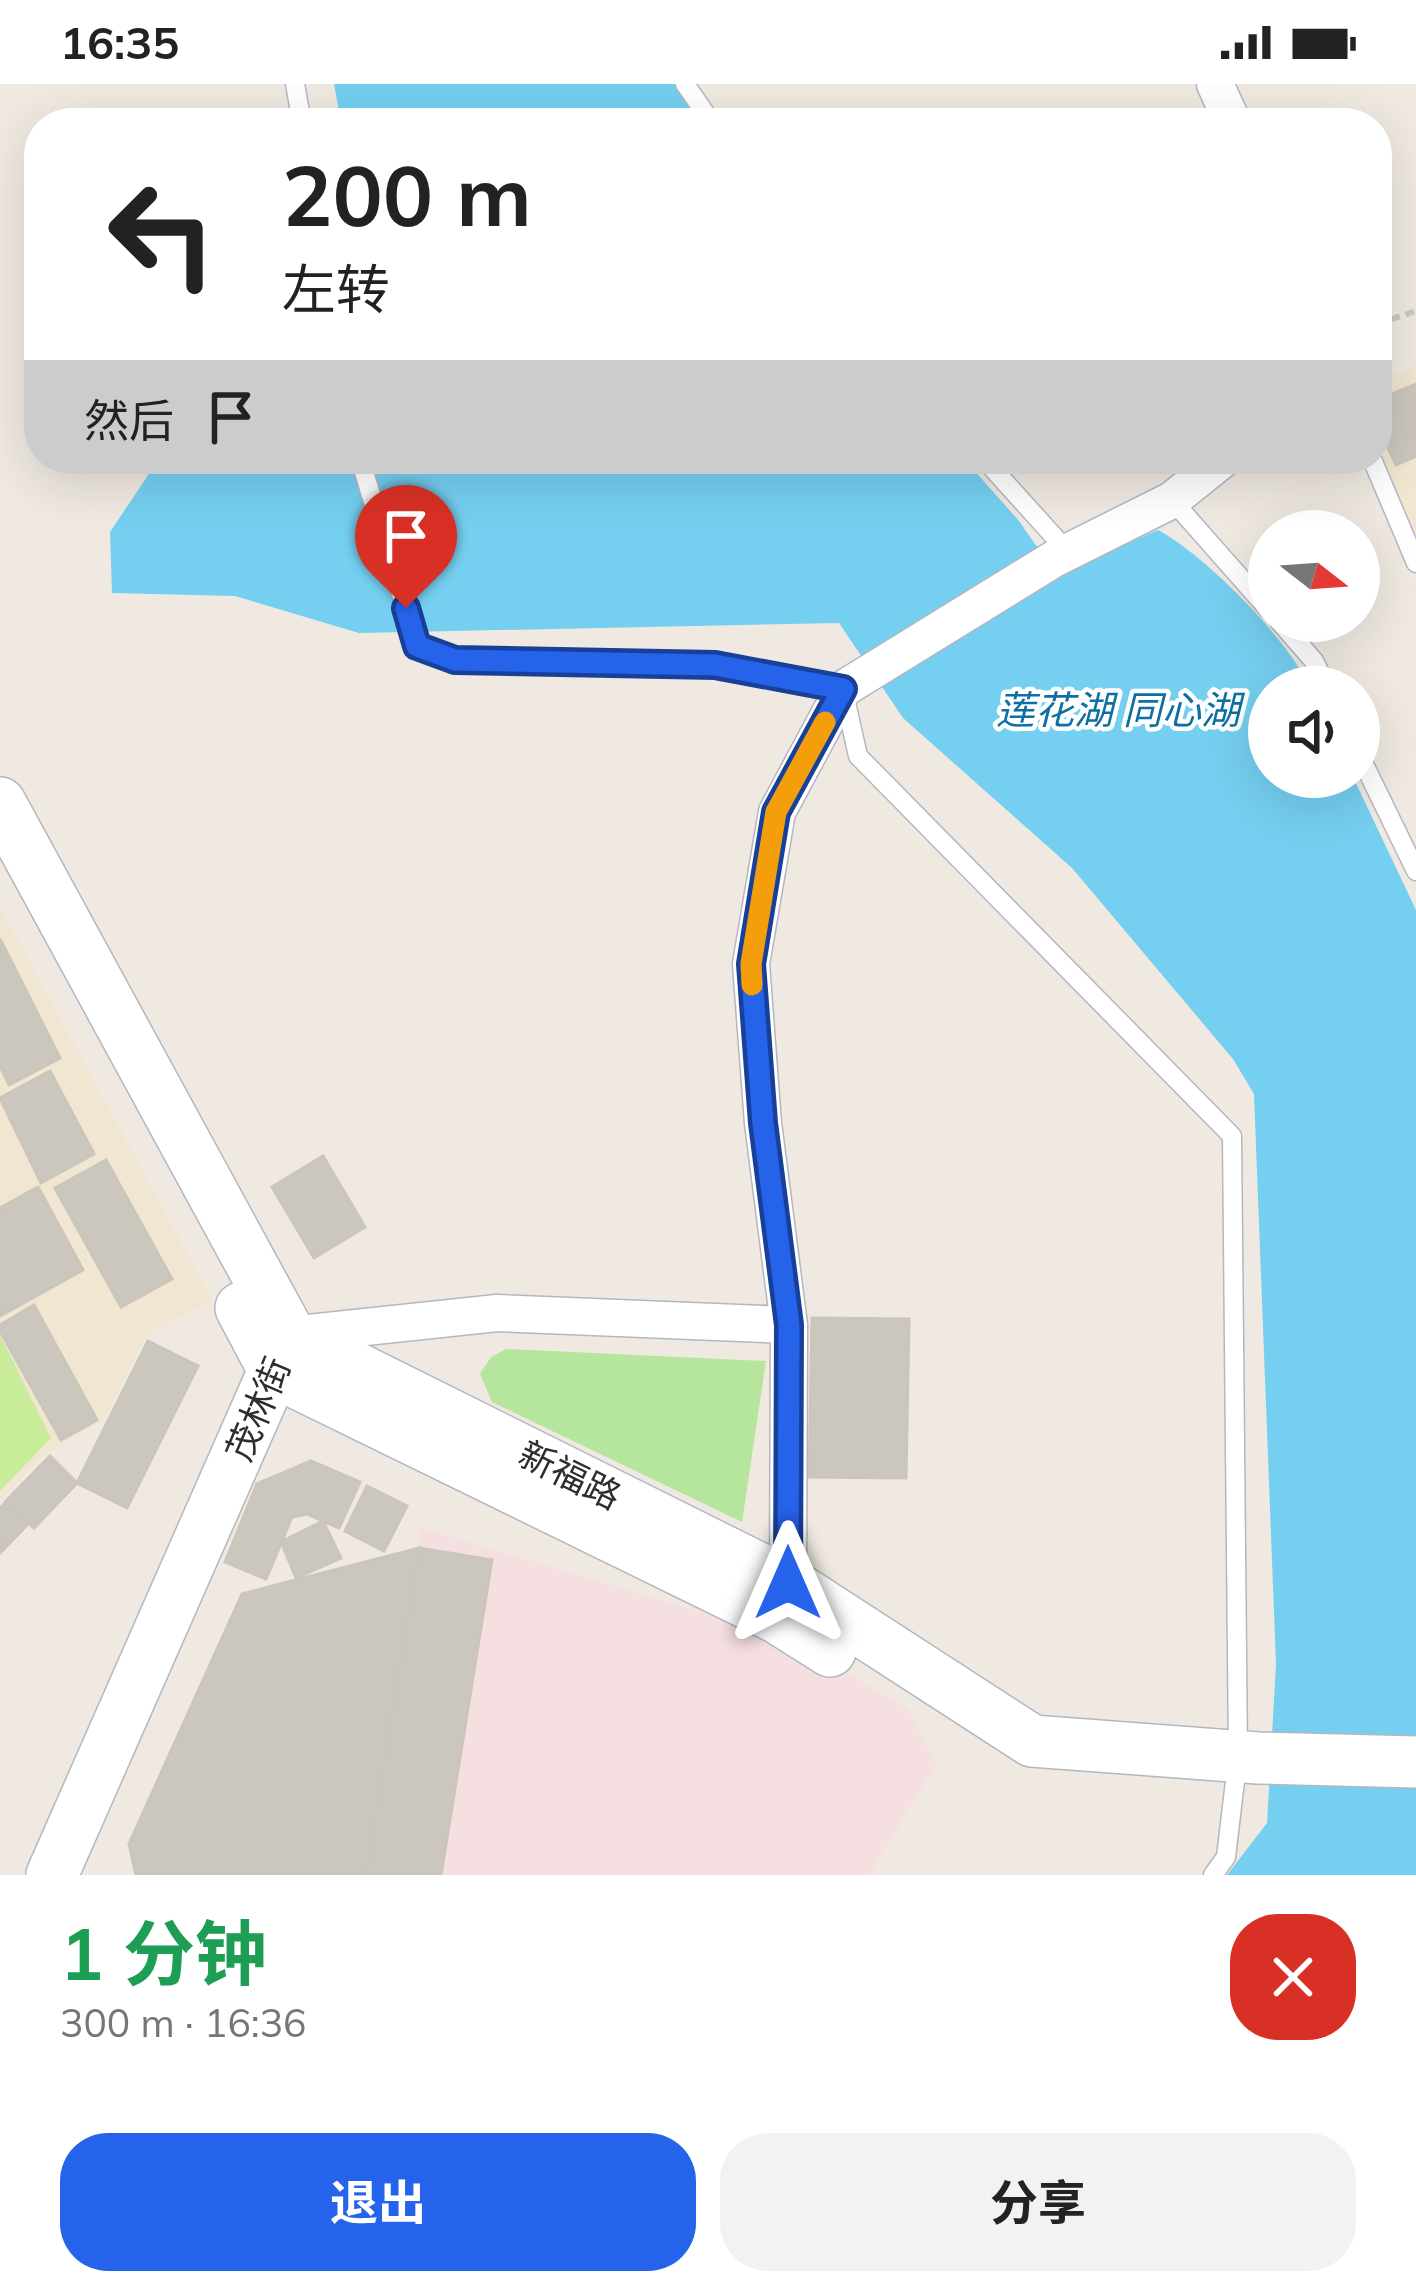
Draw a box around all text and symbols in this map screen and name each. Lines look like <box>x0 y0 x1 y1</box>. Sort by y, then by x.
text: 16:35 <box>60 14 179 70</box>
text: 200 m <box>282 142 532 247</box>
icon: left <box>84 156 240 312</box>
text: 左转 <box>282 255 390 323</box>
icon: arrive <box>198 384 264 450</box>
text: 然后 <box>84 392 174 448</box>
pin <box>355 485 457 608</box>
icon: arrive <box>373 503 439 569</box>
north arrow <box>1248 510 1380 642</box>
map controls <box>1248 510 1380 798</box>
button: sound <box>1248 666 1380 798</box>
water label: 莲花湖 同心湖 <box>996 685 1246 734</box>
street label: 茂林街 <box>216 1350 299 1467</box>
street label: 新福路 <box>512 1431 629 1518</box>
position arrow <box>725 1520 851 1646</box>
text: 1 分钟 <box>60 1908 267 1998</box>
button: close <box>1230 1914 1356 2040</box>
text: 300 m · 16:36 <box>60 1998 306 2047</box>
button: 退出 <box>60 2133 696 2271</box>
button: 分享 <box>720 2133 1356 2271</box>

